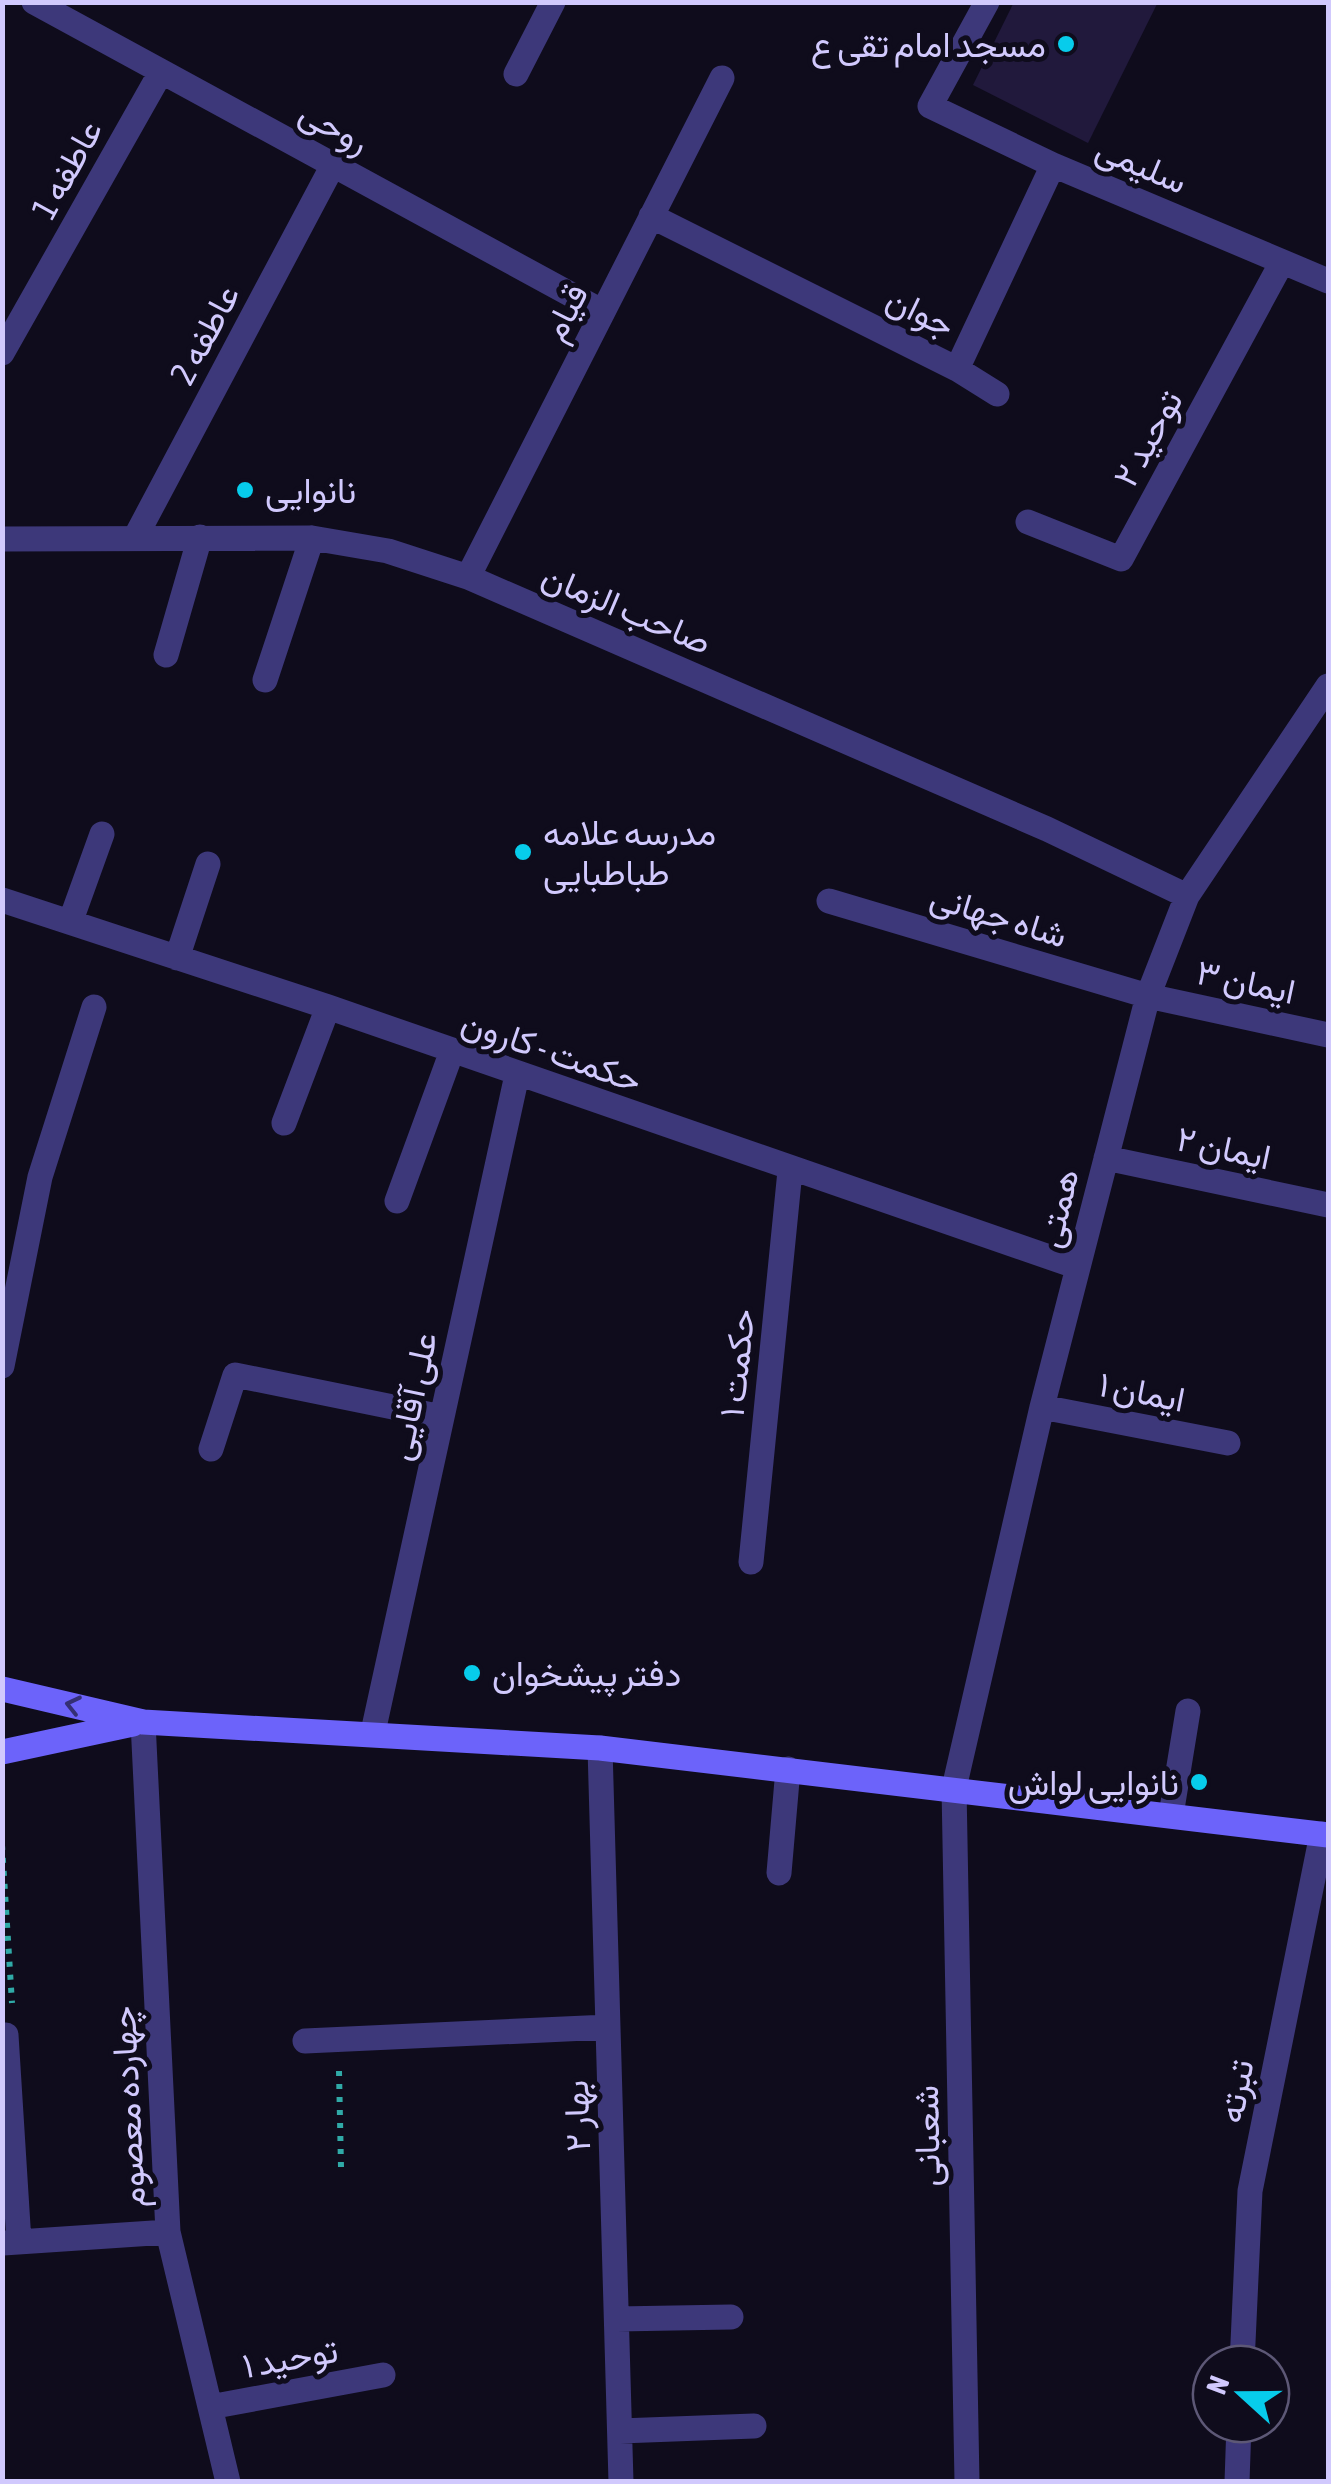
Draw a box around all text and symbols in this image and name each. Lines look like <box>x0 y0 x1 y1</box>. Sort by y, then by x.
place label: مسجد امام تقی ع <box>811 24 1046 69</box>
marker: مسجد امام تقی ع <box>1055 33 1077 55</box>
street label: روحی <box>292 91 377 164</box>
street label: عاطفه 1 <box>23 112 109 226</box>
street label: سلیمی <box>1090 127 1193 203</box>
street label: عاطفه 2 <box>161 277 247 391</box>
street label: قیام <box>533 277 599 349</box>
street label: جوان <box>879 277 962 347</box>
street label: توحید ۲ <box>1104 383 1192 495</box>
place label: نانوایی <box>265 470 356 513</box>
marker: نانوایی <box>234 479 256 501</box>
street label: صاحب الزمان <box>535 554 718 664</box>
place label: مدرسه علامه طباطبایی <box>543 812 716 894</box>
marker: مدرسه علامه طباطبایی <box>512 841 534 863</box>
street label: شاه جهانی <box>925 875 1072 958</box>
street label: ایمان ۳ <box>1193 951 1299 1012</box>
street label: حکمت - کارون <box>456 1001 647 1102</box>
street label: ایمان ۲ <box>1173 1118 1275 1177</box>
street label: همتی <box>1028 1165 1088 1252</box>
street label: حکمت ۱ <box>710 1307 762 1419</box>
street label: علی آقایی <box>378 1328 446 1464</box>
street label: ایمان ۱ <box>1095 1363 1188 1420</box>
place label: دفتر پیشخوان <box>492 1653 681 1698</box>
marker: دفتر پیشخوان <box>461 1662 483 1684</box>
one-way arrow <box>65 1696 82 1717</box>
place label: نانوایی لواش <box>1008 1762 1179 1805</box>
marker: نانوایی لواش <box>1188 1771 1210 1793</box>
street label: چهارده معصوم <box>102 2005 157 2209</box>
street label: تبرته <box>1209 2056 1264 2127</box>
street label: بهار ۲ <box>555 2079 600 2153</box>
street label: شعبانی <box>905 2085 949 2187</box>
street label: توحید ۱ <box>239 2329 341 2388</box>
north arrow <box>1191 2344 1291 2444</box>
text: N <box>1200 2372 1236 2398</box>

